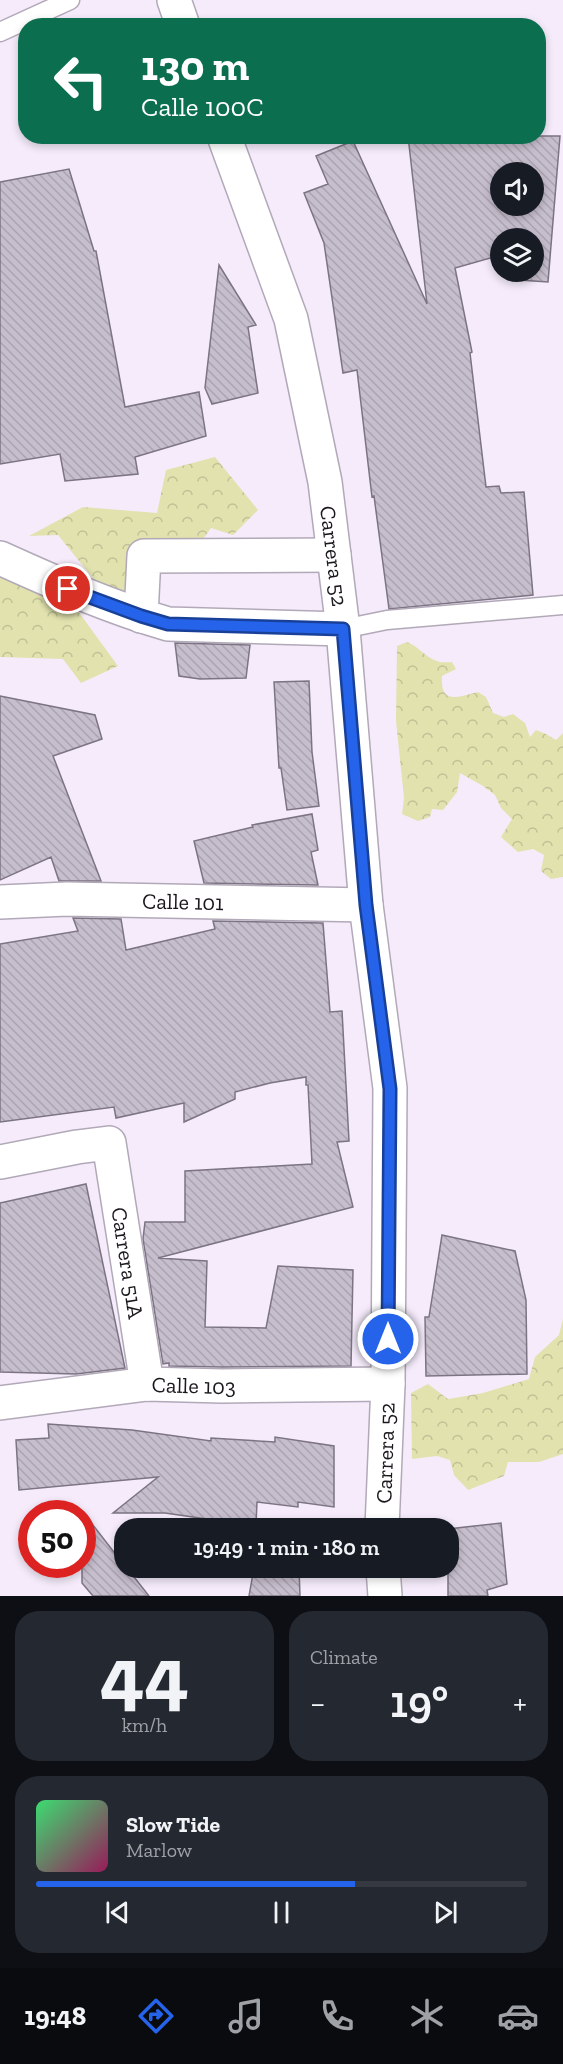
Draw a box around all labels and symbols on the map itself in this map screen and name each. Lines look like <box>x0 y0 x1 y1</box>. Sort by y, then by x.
street label: Carrera 52 <box>314 504 353 608</box>
pin <box>42 563 93 614</box>
street label: Calle 101 <box>142 888 224 916</box>
street label: Carrera 51A <box>105 1205 150 1321</box>
position arrow <box>356 1307 420 1371</box>
street label: Calle 103 <box>151 1371 236 1400</box>
street label: Carrera 52 <box>370 1402 401 1504</box>
speed limit sign: 50 <box>18 1500 96 1578</box>

